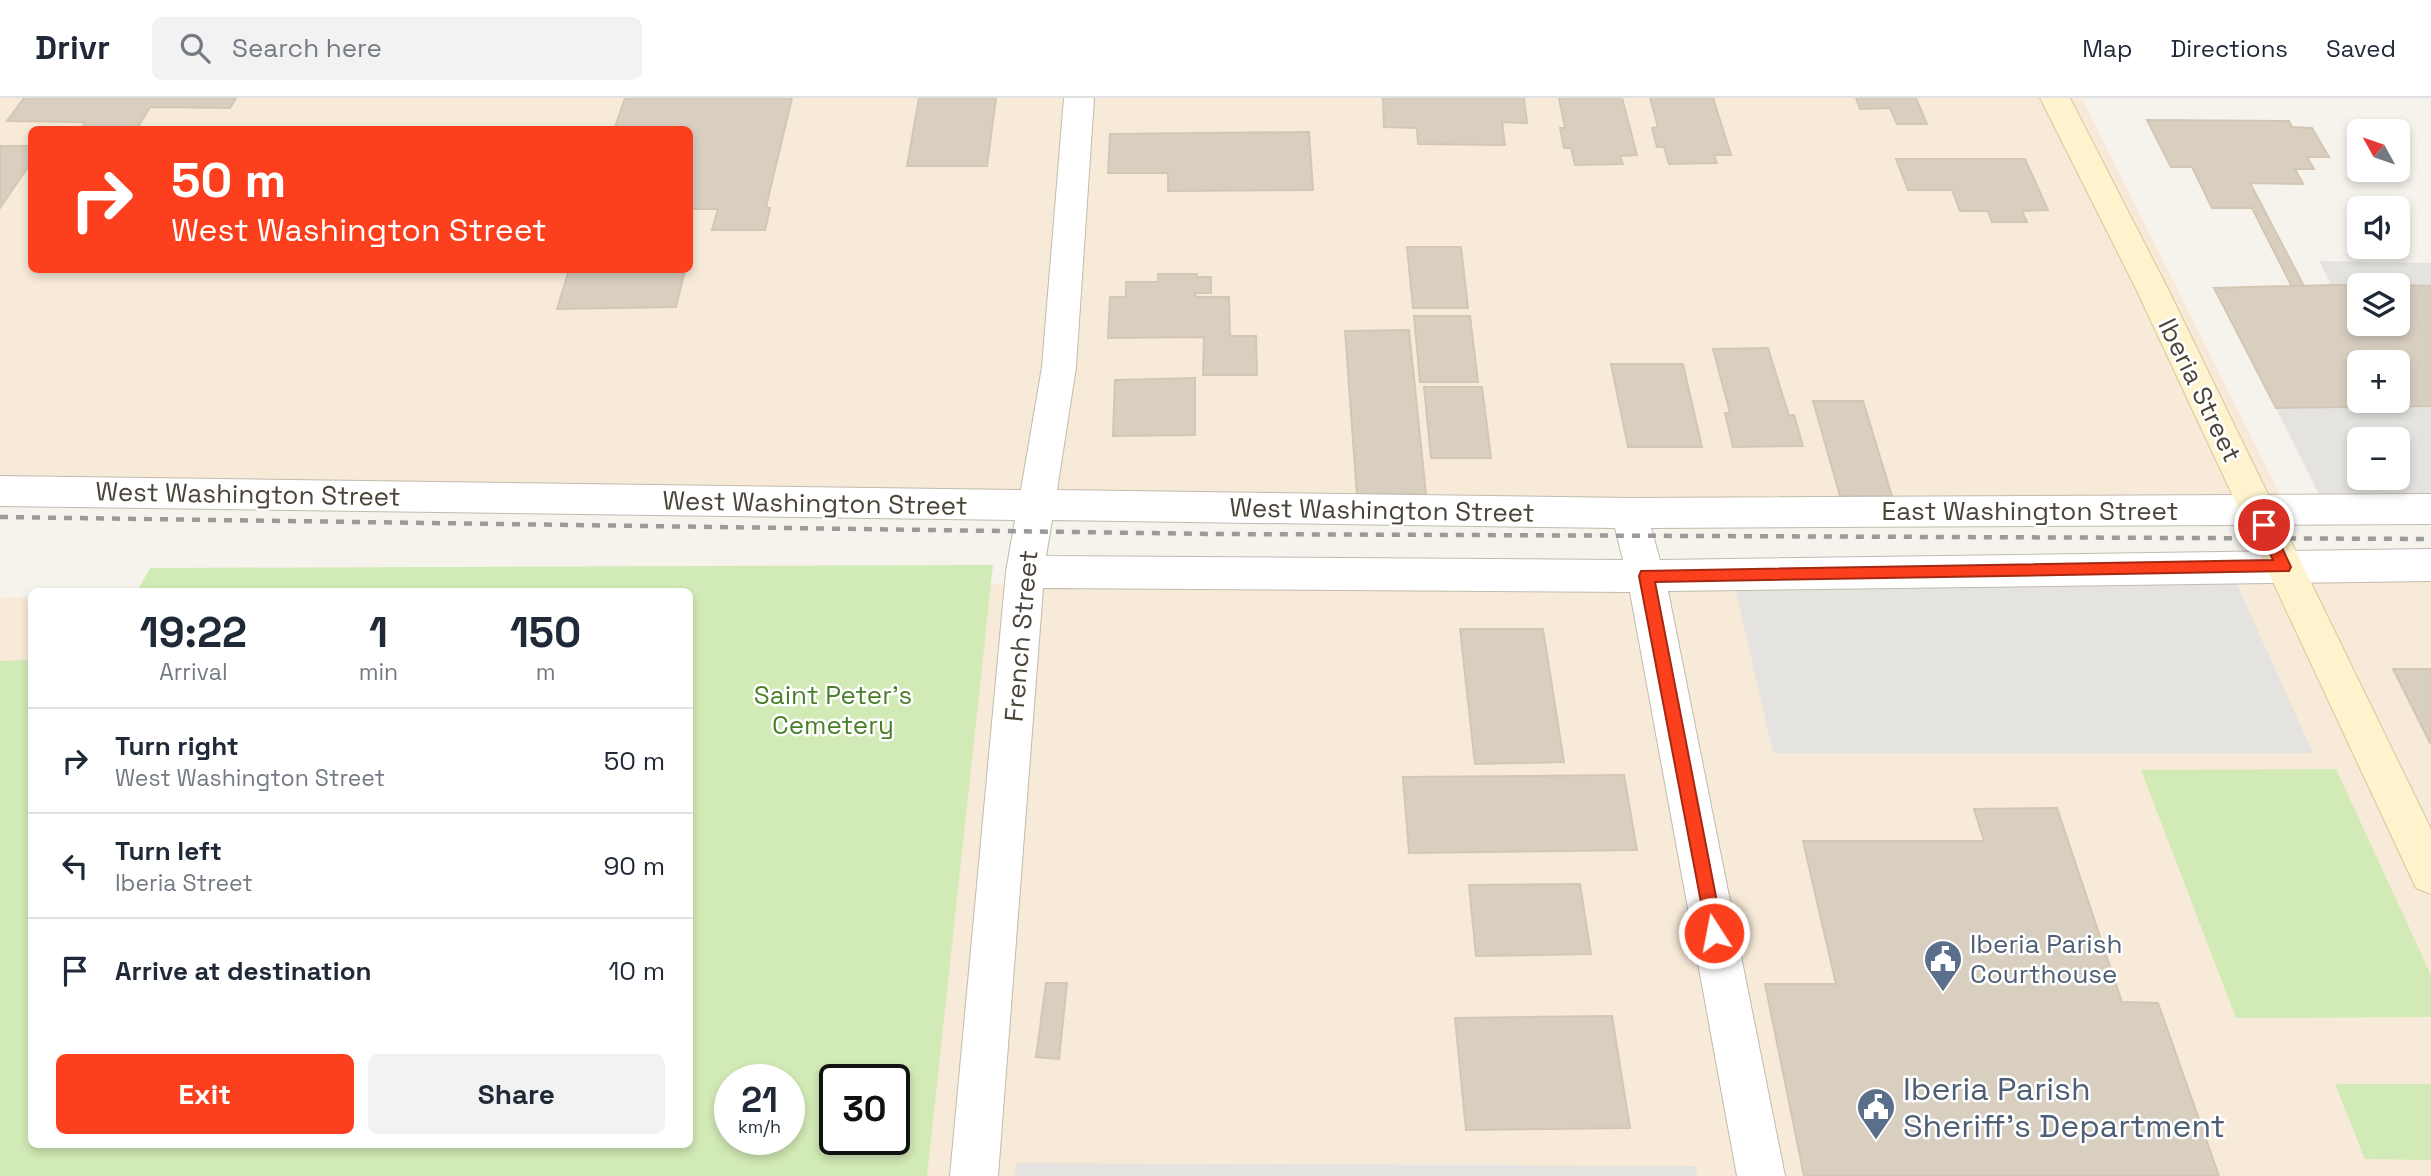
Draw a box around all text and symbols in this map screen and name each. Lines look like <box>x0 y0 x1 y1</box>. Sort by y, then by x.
search box <box>152 17 642 80</box>
text: Drivr <box>35 27 110 69</box>
icon: search <box>176 29 214 67</box>
text: Search here <box>232 31 382 65</box>
text: Map <box>2082 33 2132 64</box>
text: Directions <box>2170 33 2288 64</box>
text: Saved <box>2326 33 2396 64</box>
north arrow <box>2347 119 2410 182</box>
map controls <box>2347 119 2410 490</box>
text: 50 m <box>171 149 286 211</box>
icon: right <box>56 154 147 245</box>
button: sound <box>2347 196 2410 259</box>
text: West Washington Street <box>171 210 547 250</box>
button: layers <box>2347 273 2410 336</box>
street label: Iberia Street <box>2151 313 2249 467</box>
button: + <box>2347 350 2410 413</box>
button: − <box>2347 427 2410 490</box>
street label: West Washington Street <box>95 474 401 514</box>
street label: West Washington Street <box>662 483 968 523</box>
street label: West Washington Street <box>1229 490 1535 530</box>
street label: East Washington Street <box>1882 494 2178 528</box>
pin <box>2234 495 2294 555</box>
icon: arrive <box>2245 506 2283 544</box>
street label: French Street <box>997 549 1045 723</box>
text: 19:22 <box>140 606 247 659</box>
text: 1 <box>369 606 388 659</box>
text: 150 <box>510 606 581 659</box>
text: Arrival <box>159 657 228 687</box>
text: min <box>359 657 398 687</box>
text: m <box>536 657 555 687</box>
park label: Saint Peter's Cemetery <box>754 678 912 742</box>
text: Turn right <box>115 729 239 763</box>
icon: right <box>56 742 94 780</box>
text: 50 m <box>604 744 665 778</box>
text: West Washington Street <box>115 763 385 793</box>
text: Turn left <box>115 834 222 868</box>
icon: left <box>56 847 94 885</box>
text: 90 m <box>603 849 665 883</box>
text: Iberia Street <box>115 868 253 898</box>
position arrow <box>1677 896 1751 970</box>
place label: Iberia Parish Courthouse <box>1970 927 2122 991</box>
public building icon: Iberia Parish Courthouse <box>1922 938 1964 993</box>
icon: arrive <box>56 952 94 990</box>
text: Arrive at destination <box>115 954 372 988</box>
text: 10 m <box>608 954 665 988</box>
button: Exit <box>56 1054 354 1134</box>
button: Share <box>368 1054 665 1134</box>
speed limit sign: 30 <box>819 1064 910 1155</box>
place label: Iberia Parish Sheriff's Department <box>1903 1069 2225 1146</box>
text: 21 <box>741 1078 778 1122</box>
public building icon: Iberia Parish Sheriff's Department <box>1855 1086 1897 1141</box>
text: km/h <box>738 1115 781 1138</box>

